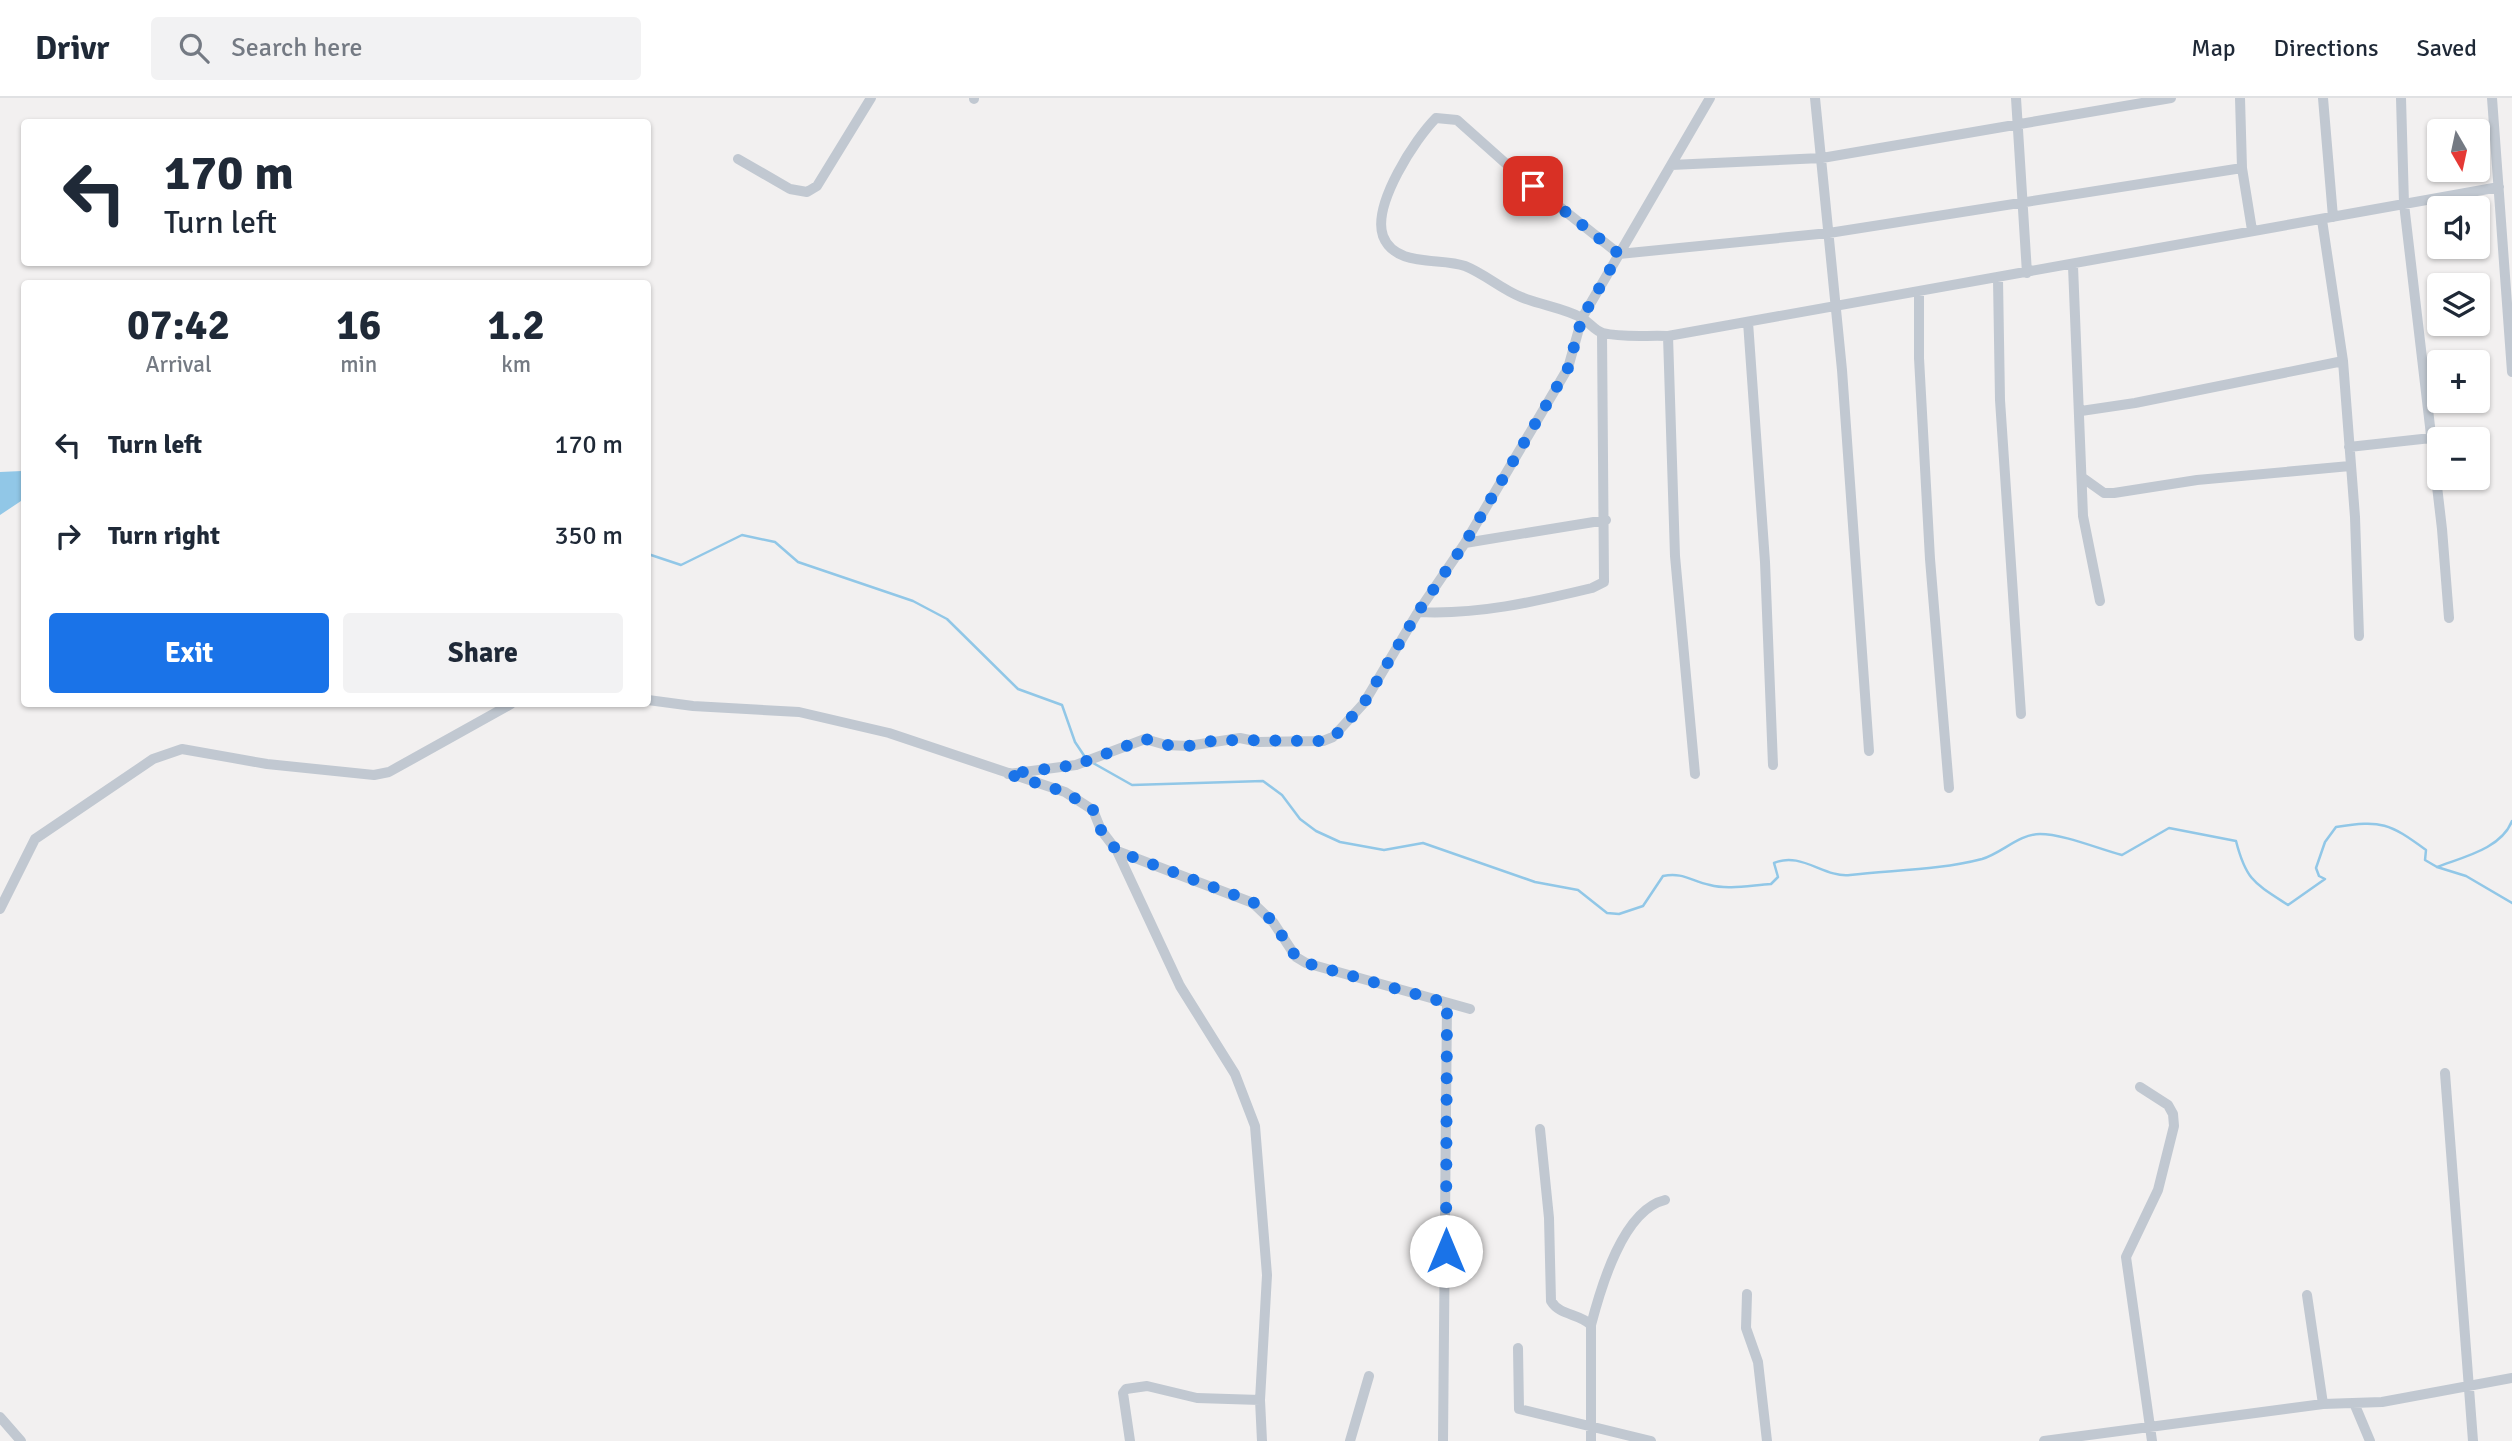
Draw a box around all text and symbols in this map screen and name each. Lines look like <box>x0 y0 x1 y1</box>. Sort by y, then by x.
search box <box>151 17 641 80</box>
text: Drivr <box>35 28 109 69</box>
icon: search <box>175 29 213 67</box>
text: Search here <box>231 32 362 64</box>
text: Map <box>2191 33 2236 63</box>
text: Directions <box>2274 33 2379 63</box>
text: Saved <box>2417 33 2477 63</box>
north arrow <box>2427 119 2490 182</box>
map controls <box>2427 119 2490 490</box>
text: 170 m <box>164 143 294 203</box>
icon: left <box>49 147 140 238</box>
pin <box>1503 156 1563 216</box>
icon: arrive <box>1514 167 1552 205</box>
button: sound <box>2427 196 2490 259</box>
text: Turn left <box>164 203 277 242</box>
button: layers <box>2427 273 2490 336</box>
text: 07:42 <box>127 300 230 351</box>
text: 16 <box>336 300 382 351</box>
text: 1.2 <box>488 300 545 351</box>
text: Arrival <box>145 350 212 379</box>
text: min <box>340 350 377 379</box>
text: km <box>501 350 531 379</box>
button: + <box>2427 350 2490 413</box>
icon: left <box>49 426 87 464</box>
button: − <box>2427 427 2490 490</box>
text: Turn left <box>108 429 202 461</box>
text: 170 m <box>554 429 623 461</box>
icon: right <box>49 517 87 555</box>
text: Turn right <box>108 520 220 552</box>
text: 350 m <box>554 520 623 552</box>
button: Exit <box>49 613 329 693</box>
button: Share <box>343 613 623 693</box>
position arrow <box>1409 1214 1483 1288</box>

